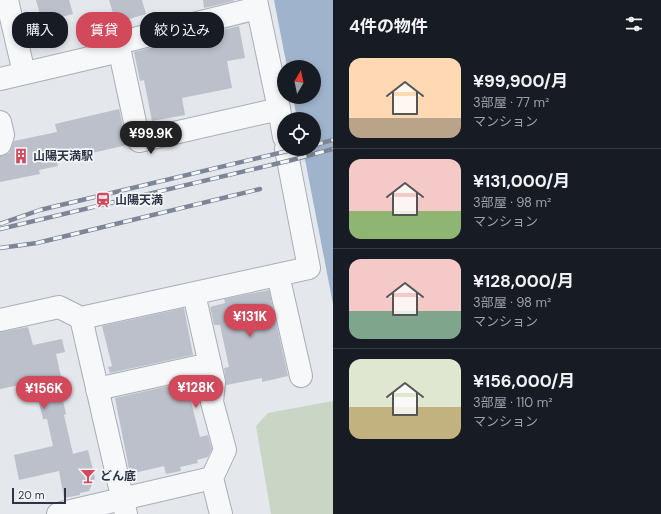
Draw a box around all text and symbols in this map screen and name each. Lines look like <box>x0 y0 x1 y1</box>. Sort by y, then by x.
chip: 購入 <box>12 12 68 48</box>
chip: 賃貸 <box>76 12 132 48</box>
chip: 絞り込み <box>140 12 224 48</box>
icon: filters <box>623 13 645 35</box>
text: 4件の物件 <box>349 15 428 37</box>
north arrow <box>277 60 321 104</box>
map controls <box>277 60 321 156</box>
text: ¥99,900/月 <box>473 70 568 92</box>
icon: home <box>381 74 429 122</box>
text: 3部屋 · 77 m² <box>473 94 549 111</box>
button: locate <box>277 112 321 156</box>
text: マンション <box>473 113 538 130</box>
pin: ¥99.9K <box>118 121 184 155</box>
text: ¥99.9K <box>129 125 173 142</box>
building icon: 山陽天満駅 <box>12 147 30 165</box>
place label: 山陽天満駅 <box>33 148 93 164</box>
text: ¥131,000/月 <box>473 170 570 192</box>
icon: home <box>381 175 429 223</box>
station icon: 山陽天満 <box>94 191 112 209</box>
place label: 山陽天満 <box>115 192 163 208</box>
text: 3部屋 · 98 m² <box>473 194 551 211</box>
text: マンション <box>473 213 538 230</box>
text: ¥128,000/月 <box>473 270 574 292</box>
icon: home <box>381 275 429 323</box>
text: 3部屋 · 98 m² <box>473 294 551 311</box>
pin: ¥131K <box>222 304 278 338</box>
text: ¥131K <box>233 308 267 325</box>
text: マンション <box>473 313 538 330</box>
text: ¥156,000/月 <box>473 370 575 392</box>
pin: ¥128K <box>168 375 224 409</box>
icon: home <box>381 375 429 423</box>
pin: ¥156K <box>16 376 72 410</box>
text: ¥128K <box>177 379 215 396</box>
text: ¥156K <box>25 380 63 397</box>
text: 3部屋 · 110 m² <box>473 394 553 411</box>
text: マンション <box>473 413 538 430</box>
bar icon: どん底 <box>79 467 97 485</box>
place label: どん底 <box>100 468 136 484</box>
scale bar <box>12 486 66 505</box>
text: 20 m <box>18 488 44 502</box>

